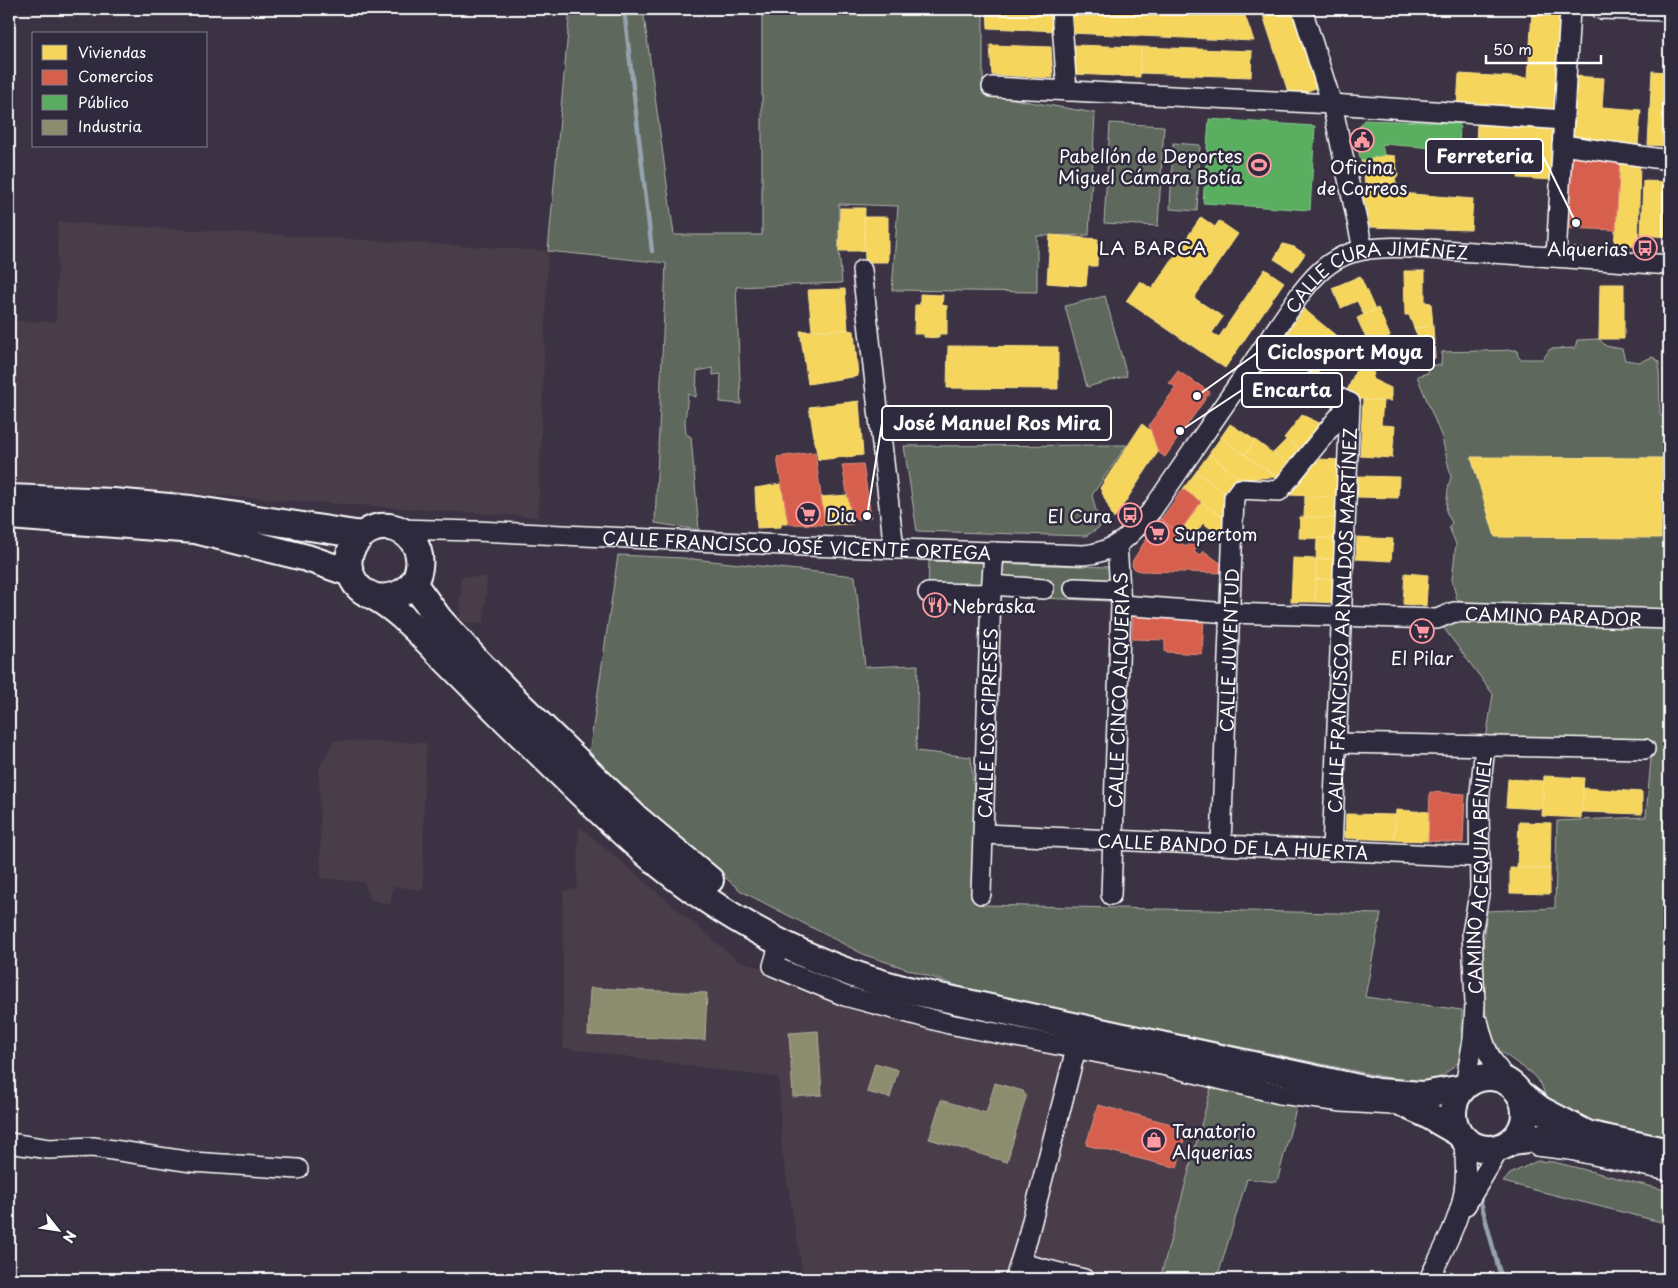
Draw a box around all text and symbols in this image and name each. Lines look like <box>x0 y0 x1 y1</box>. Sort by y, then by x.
legend <box>32 32 208 148</box>
scale bar <box>1486 32 1600 64</box>
text: 50 m <box>1493 37 1532 60</box>
text: Viviendas <box>78 40 146 63</box>
text: Comercios <box>78 64 154 87</box>
text: Público <box>78 90 129 113</box>
text: Industria <box>78 114 142 137</box>
public building icon: Oficina de Correos <box>1349 127 1375 153</box>
callout: Ferreteria <box>1426 139 1543 173</box>
text: Ferreteria <box>1436 141 1534 169</box>
place label: Pabellón de Deportes Miguel Cámara Botía <box>1058 142 1243 190</box>
sports icon: Pabellón de Deportes Miguel Cámara Botía <box>1246 152 1272 178</box>
place label: Oficina de Correos <box>1317 153 1407 201</box>
district label: LA BARCA <box>1098 233 1208 261</box>
street label: CALLE CURA JIMÉNEZ <box>1278 234 1469 318</box>
place label: Alquerias <box>1547 235 1628 262</box>
bus stop icon: Alquerias <box>1632 235 1658 261</box>
callout: Ciclosport Moya <box>1257 336 1434 370</box>
text: Ciclosport Moya <box>1267 337 1423 365</box>
callout: Encarta <box>1242 373 1342 407</box>
text: Encarta <box>1252 375 1332 403</box>
callout: José Manuel Ros Mira <box>882 406 1111 440</box>
text: José Manuel Ros Mira <box>893 408 1101 436</box>
street label: CALLE FRANCISCO ARNALDOS MARTÍNEZ <box>1320 427 1363 814</box>
supermarket icon: Dia <box>795 501 821 527</box>
place label: Dia <box>826 501 856 528</box>
place label: El Cura <box>1047 502 1112 529</box>
bus stop icon: El Cura <box>1117 502 1143 528</box>
supermarket icon: Supertom <box>1144 520 1170 546</box>
place label: Supertom <box>1174 520 1257 547</box>
street label: CALLE FRANCISCO JOSÉ VICENTE ORTEGA <box>602 523 992 565</box>
street label: CALLE JUVENTUD <box>1212 568 1245 733</box>
street label: CALLE CINCO ALQUERÍAS <box>1101 571 1135 808</box>
restaurant icon: Nebraska <box>922 592 948 618</box>
place label: Nebraska <box>952 592 1036 619</box>
street label: CAMINO PARADOR <box>1464 599 1642 632</box>
supermarket icon: El Pilar <box>1409 618 1435 644</box>
street label: CALLE LOS CIPRESES <box>970 628 1003 819</box>
place label: El Pilar <box>1391 644 1454 671</box>
street label: CAMINO ACEQUIA BENIEL <box>1458 755 1497 995</box>
street label: CALLE BANDO DE LA HUERTA <box>1097 826 1369 865</box>
place label: Tanatorio Alquerias <box>1172 1117 1256 1165</box>
shop icon: Tanatorio Alquerias <box>1141 1127 1167 1153</box>
north arrow <box>32 1206 82 1256</box>
text: N <box>58 1227 82 1247</box>

